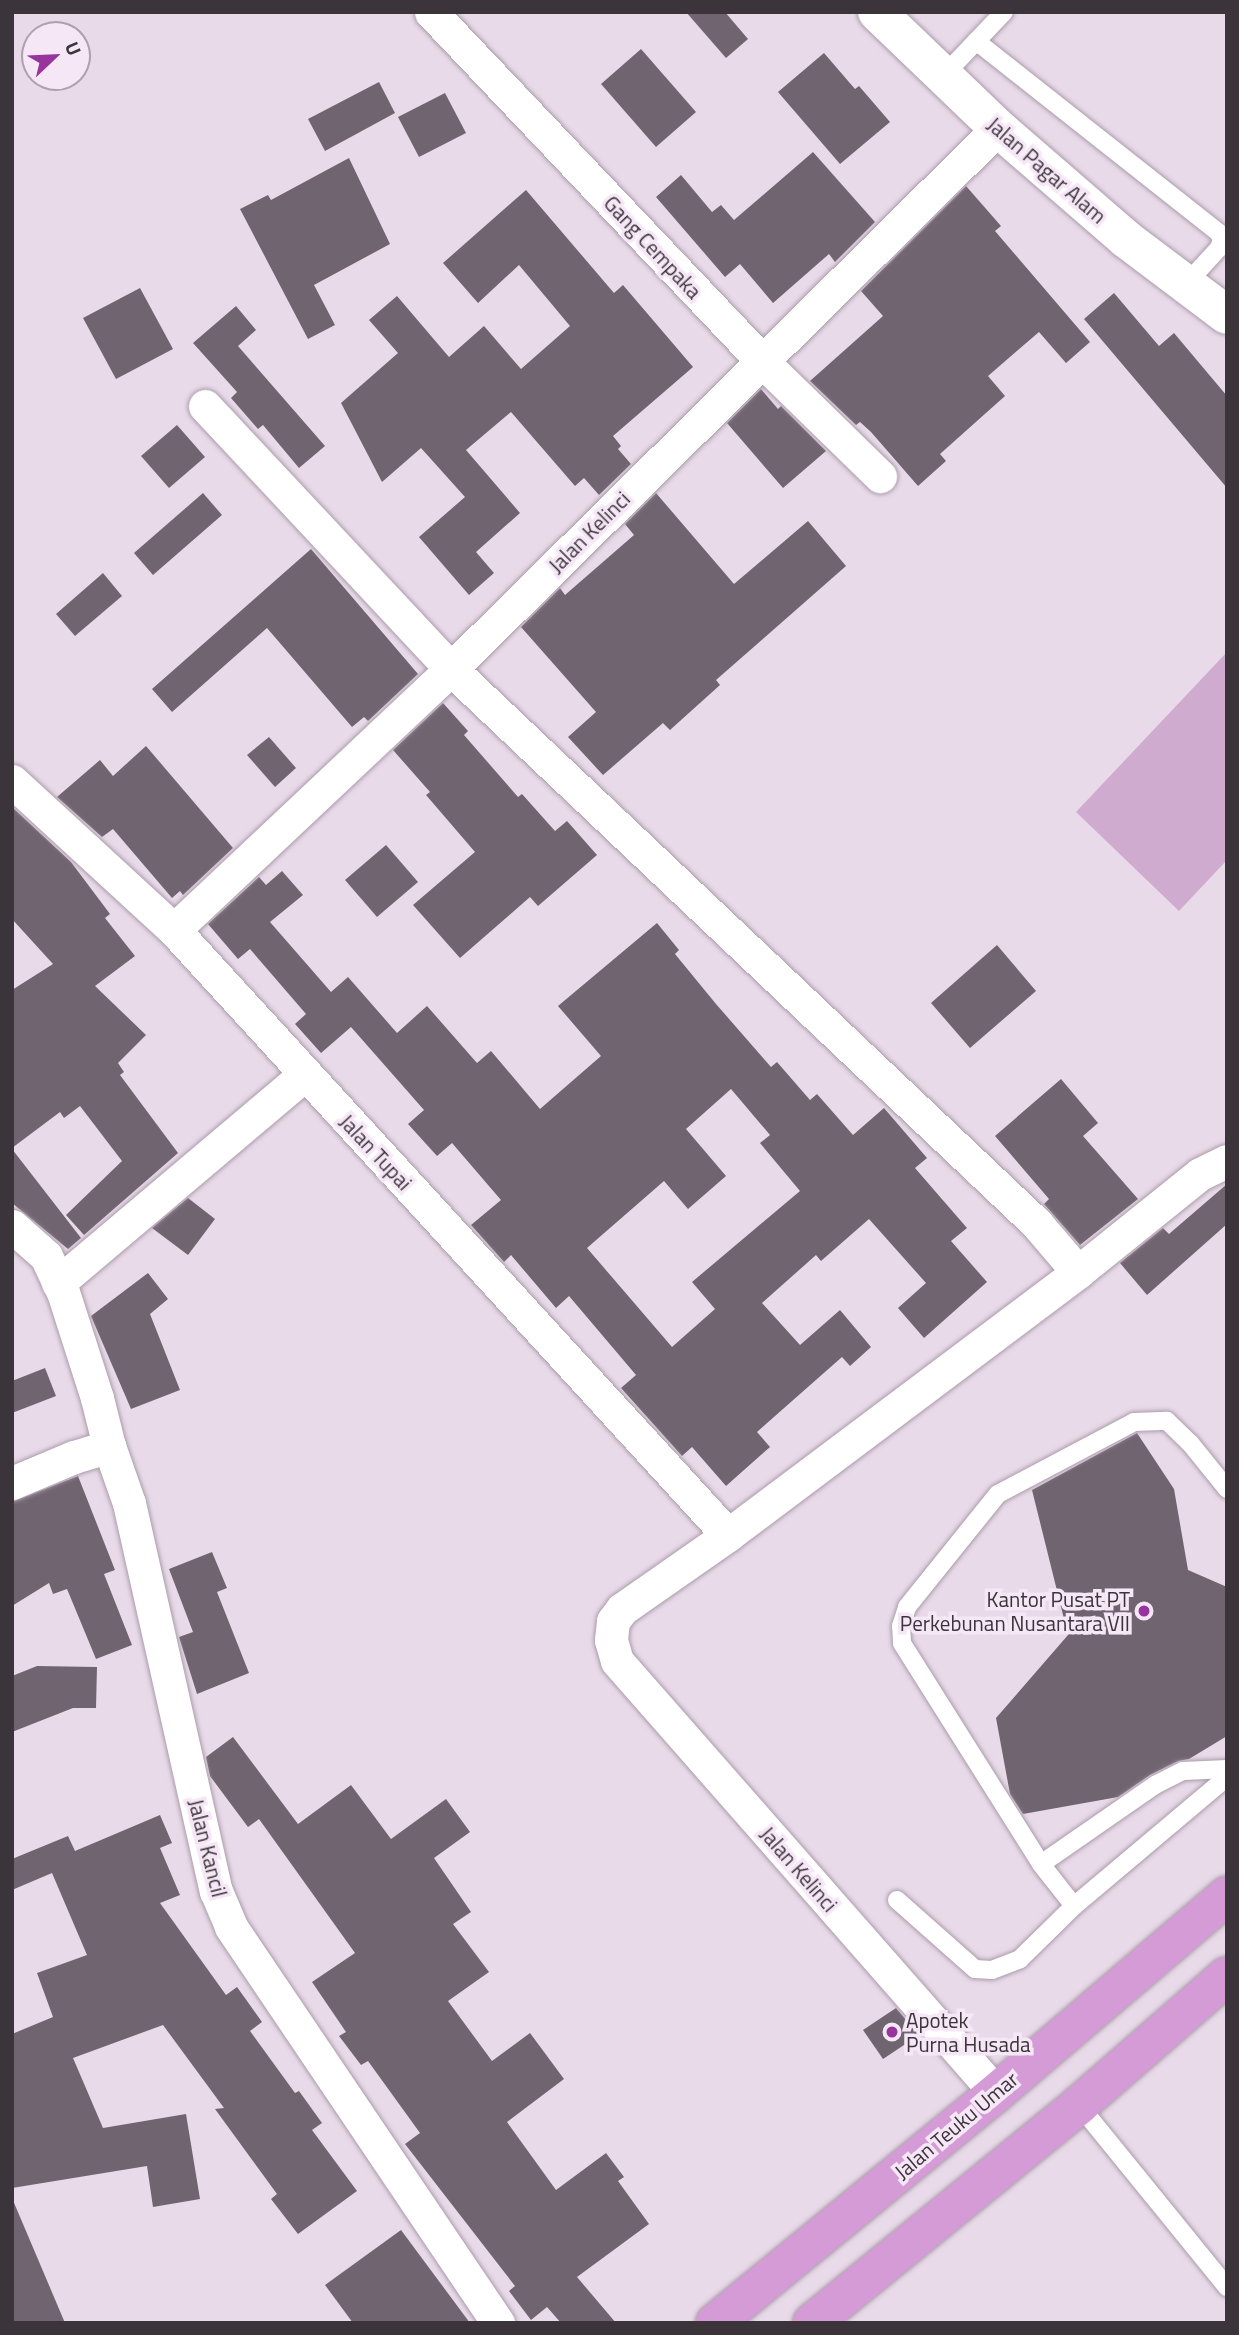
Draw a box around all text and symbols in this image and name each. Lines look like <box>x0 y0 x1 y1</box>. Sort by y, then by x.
north arrow <box>21 21 91 91</box>
text: U <box>58 37 90 60</box>
street label: Jalan Pagar Alam <box>982 111 1112 229</box>
street label: Gang Cempaka <box>599 190 707 304</box>
street label: Jalan Kelinci <box>543 486 635 578</box>
street label: Jalan Tupai <box>335 1109 417 1195</box>
place label: Kantor Pusat PT Perkebunan Nusantara VII <box>900 1586 1130 1636</box>
marker: Kantor Pusat PT Perkebunan Nusantara VII <box>1136 1603 1152 1619</box>
street label: Jalan Kancil <box>184 1796 232 1900</box>
street label: Jalan Kelinci <box>755 1821 843 1917</box>
place label: Apotek Purna Husada <box>906 2007 1031 2057</box>
marker: Apotek Purna Husada <box>884 2024 900 2040</box>
street label: Jalan Teuku Umar <box>889 2066 1023 2184</box>

